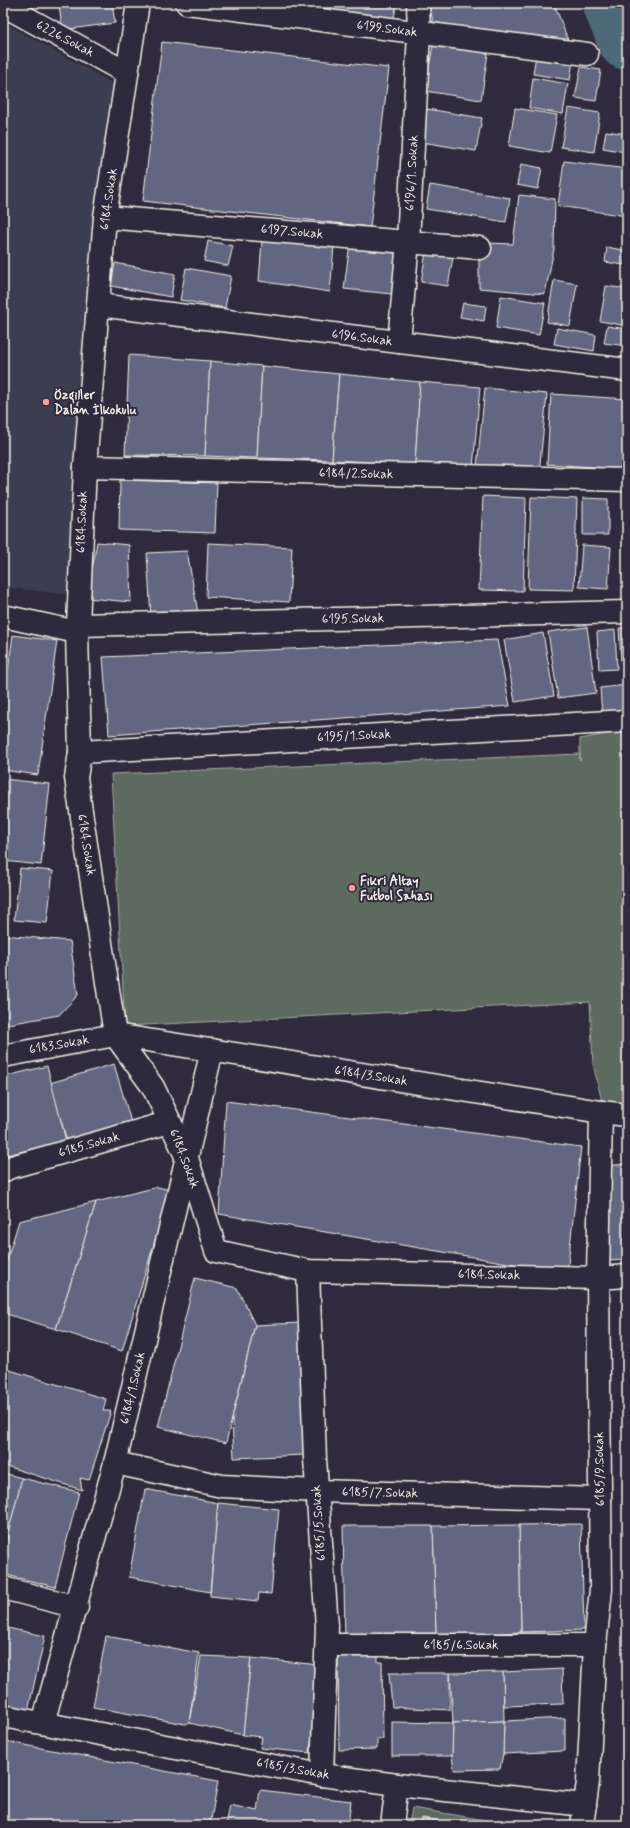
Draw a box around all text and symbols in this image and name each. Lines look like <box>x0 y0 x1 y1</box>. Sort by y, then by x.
street label: 6226.Sokak <box>33 17 98 62</box>
street label: 6199.Sokak <box>356 17 419 41</box>
street label: 6196/1. Sokak <box>402 134 423 212</box>
street label: 6184.Sokak <box>96 166 122 231</box>
street label: 6197.Sokak <box>260 221 324 243</box>
street label: 6196.Sokak <box>331 326 394 350</box>
place label: Özgiller Dalan İlkokulu <box>54 387 137 419</box>
marker: Özgiller Dalan İlkokulu <box>41 397 51 407</box>
street label: 6184/2.Sokak <box>319 465 394 483</box>
street label: 6184.Sokak <box>72 490 92 553</box>
street label: 6195.Sokak <box>322 610 385 628</box>
street label: 6195/1.Sokak <box>317 726 392 746</box>
street label: 6184.Sokak <box>73 813 99 878</box>
place label: Fikri Altay Futbol Sahası <box>360 873 433 905</box>
marker: Fikri Altay Futbol Sahası <box>347 883 357 893</box>
street label: 6183.Sokak <box>28 1031 91 1059</box>
street label: 6184/3.Sokak <box>333 1062 409 1090</box>
street label: 6184.Sokak <box>165 1127 203 1192</box>
street label: 6185.Sokak <box>57 1128 122 1162</box>
street label: 6184.Sokak <box>458 1266 521 1284</box>
street label: 6184/1.Sokak <box>116 1350 150 1426</box>
street label: 6185/9.Sokak <box>591 1431 609 1507</box>
street label: 6185/5.Sokak <box>308 1484 330 1562</box>
street label: 6185/7.Sokak <box>342 1484 419 1502</box>
street label: 6185/6.Sokak <box>424 1637 499 1654</box>
street label: 6185/3.Sokak <box>255 1754 332 1784</box>

